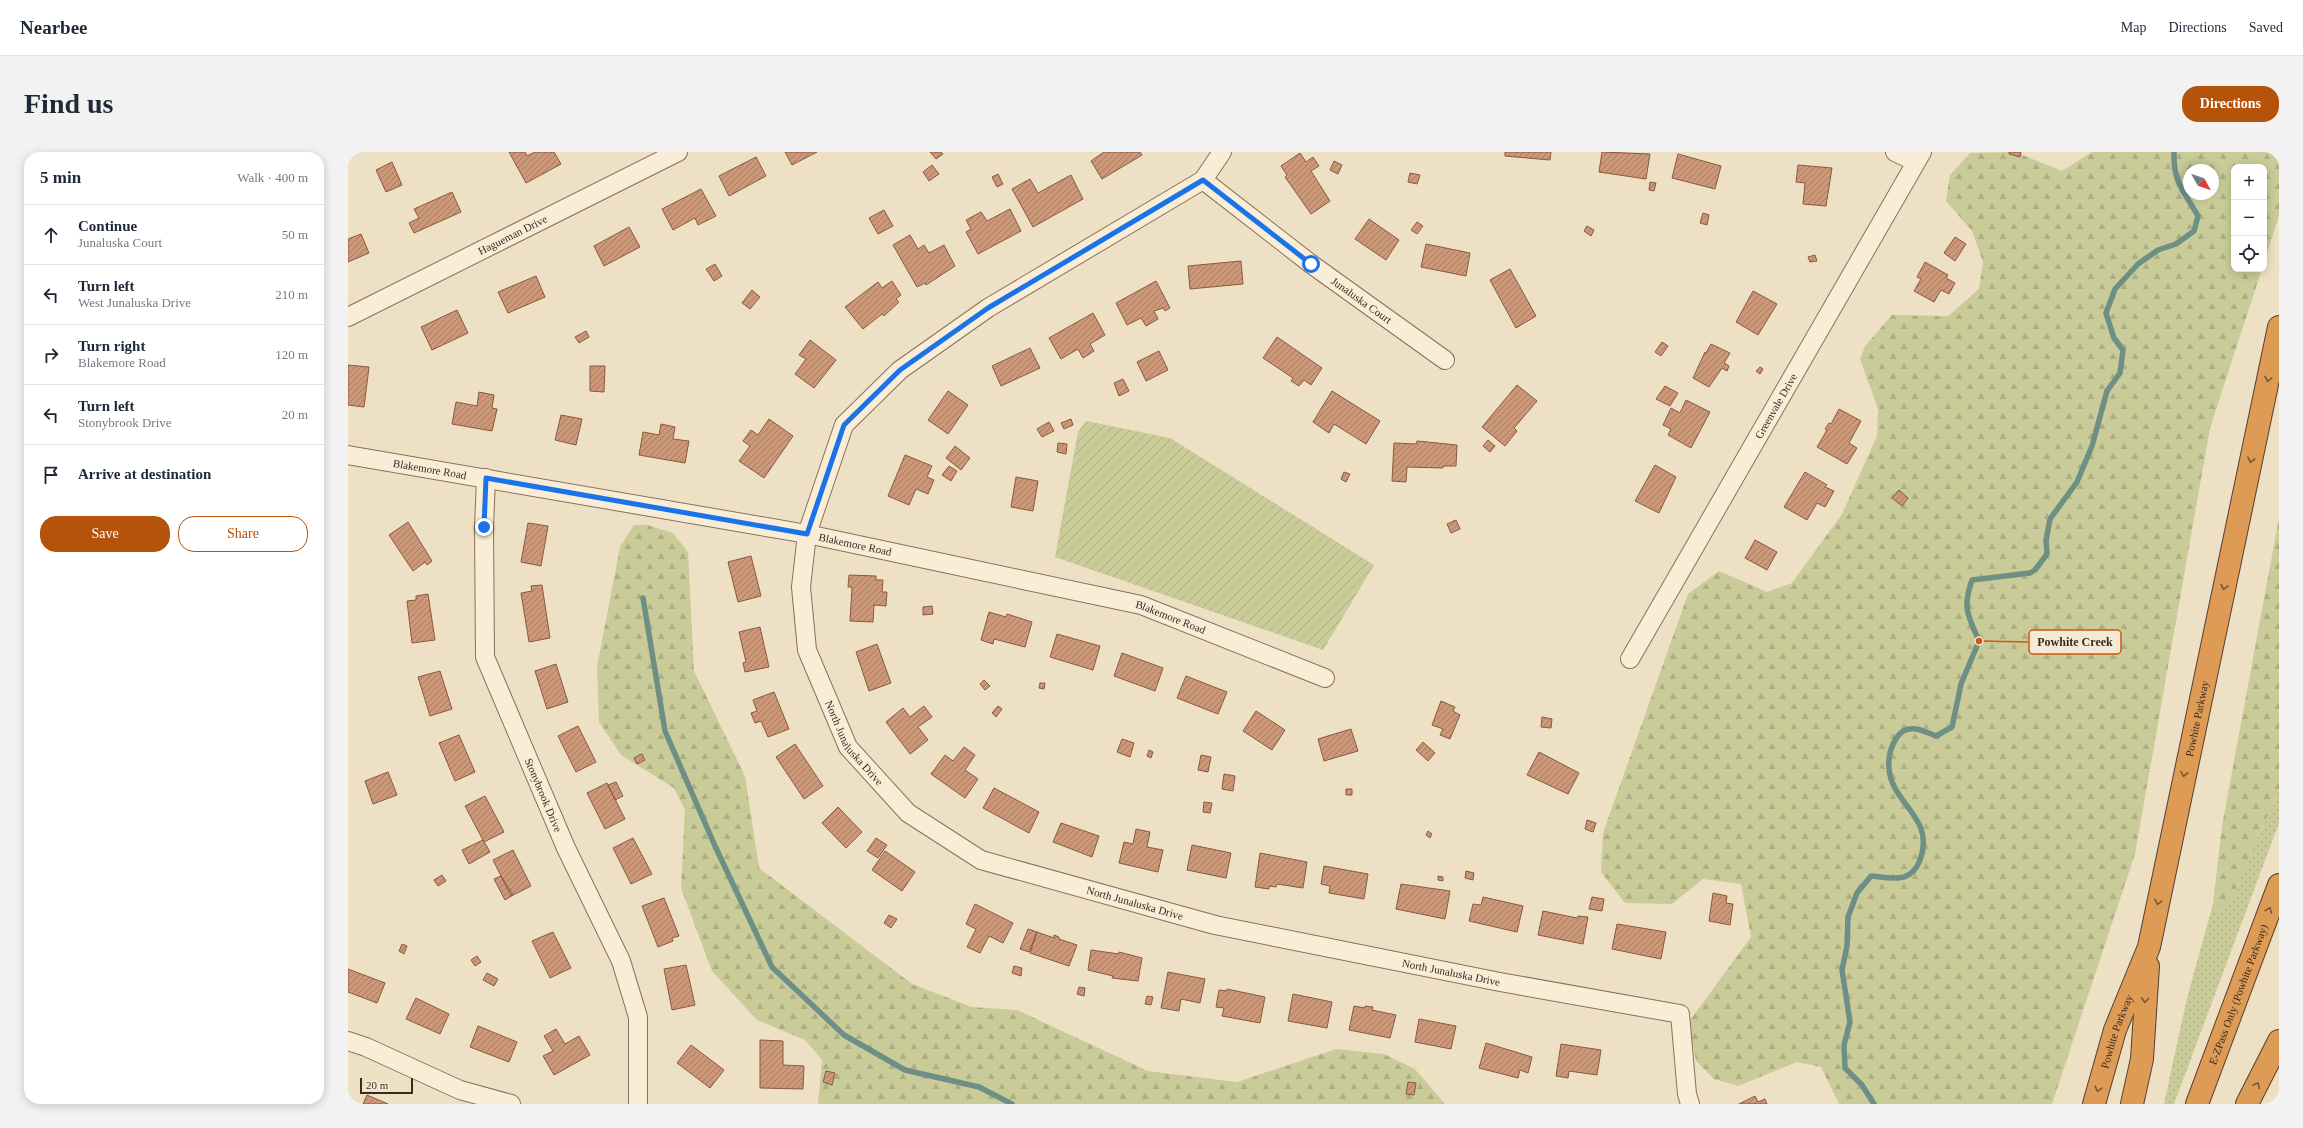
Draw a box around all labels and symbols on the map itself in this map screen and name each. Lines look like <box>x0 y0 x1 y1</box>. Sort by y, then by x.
north arrow <box>2183 164 2219 200</box>
street label: Hagueman Drive <box>476 212 549 257</box>
route start <box>1302 255 1320 273</box>
street label: Junaluska Court <box>1329 275 1394 326</box>
street label: Greenvale Drive <box>1752 371 1799 441</box>
one-way arrow <box>2264 376 2272 382</box>
street label: Blakemore Road <box>392 457 468 481</box>
one-way arrow <box>2247 457 2255 463</box>
route end <box>475 518 493 536</box>
street label: Blakemore Road <box>818 531 893 558</box>
one-way arrow <box>2220 584 2228 590</box>
street label: Blakemore Road <box>1135 598 1208 636</box>
callout: Powhite Creek <box>2029 630 2121 654</box>
text: Powhite Creek <box>2037 635 2113 649</box>
street label: Powhite Parkway <box>2183 679 2211 758</box>
street label: North Junaluska Drive <box>823 699 886 788</box>
street label: Stonybrook Drive <box>523 756 565 834</box>
one-way arrow <box>2181 771 2189 777</box>
street label: North Junaluska Drive <box>1085 884 1185 922</box>
one-way arrow <box>2155 898 2163 905</box>
one-way arrow <box>2265 907 2273 914</box>
street label: E-ZPass Only (Powhite Parkway) <box>2206 922 2271 1066</box>
street label: North Junaluska Drive <box>1401 957 1501 988</box>
street label: Powhite Parkway <box>2098 992 2135 1070</box>
one-way arrow <box>2141 997 2150 1003</box>
scale bar <box>360 1076 413 1095</box>
one-way arrow <box>2252 1082 2260 1089</box>
one-way arrow <box>2094 1085 2103 1092</box>

